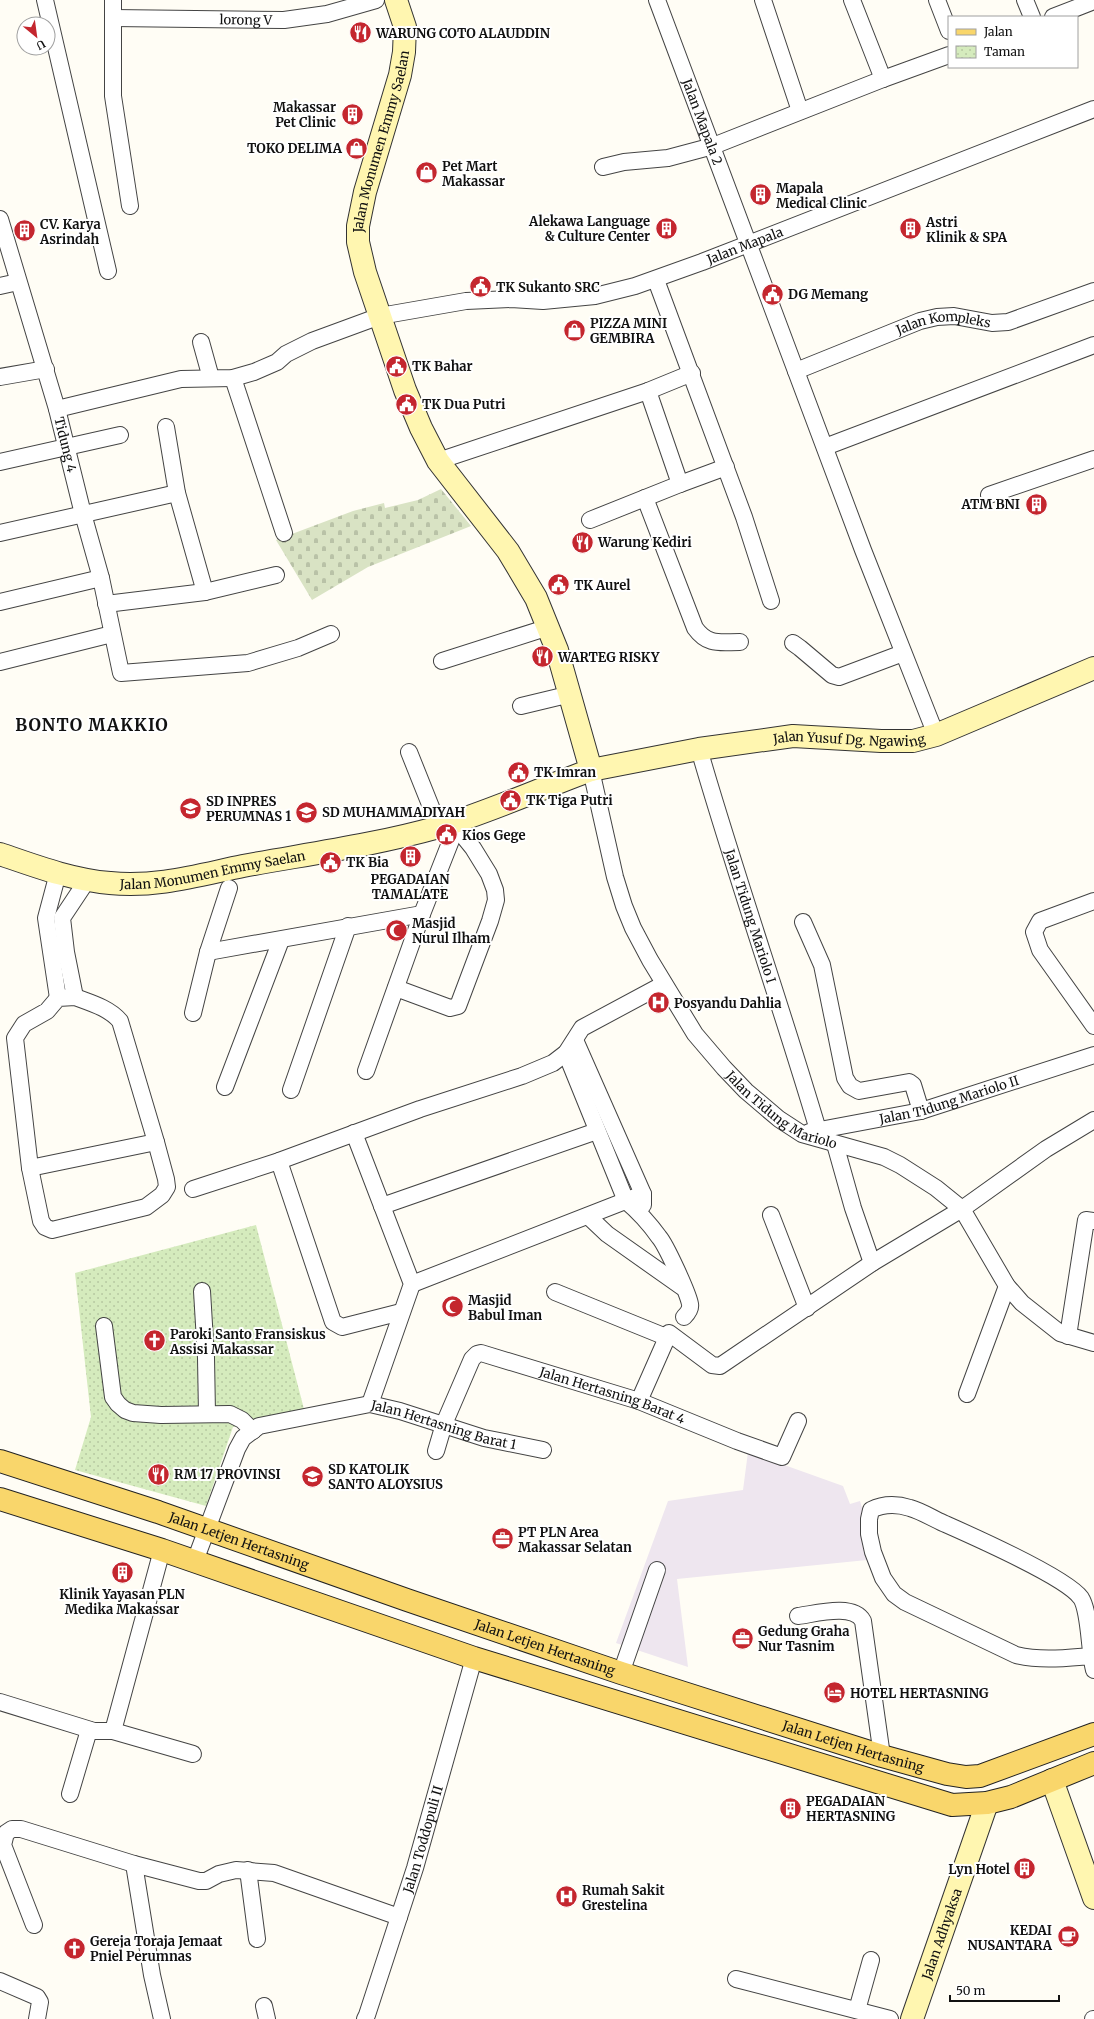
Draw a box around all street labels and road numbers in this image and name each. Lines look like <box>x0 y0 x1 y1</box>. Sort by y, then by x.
street label: lorong V <box>220 11 273 28</box>
street label: Jalan Monumen Emmy Saelan <box>349 49 413 233</box>
street label: Jalan Mapala 2 <box>678 75 727 168</box>
street label: Jalan Mapala <box>703 223 785 268</box>
street label: Jalan Kompleks <box>893 307 992 339</box>
street label: Tidung 4 <box>51 415 81 474</box>
street label: Jalan Yusuf Dg. Ngawing <box>771 727 927 750</box>
street label: Jalan Tidung Mariolo I <box>721 846 780 985</box>
street label: Jalan Monumen Emmy Saelan <box>118 847 307 893</box>
street label: Jalan Tidung Mariolo <box>722 1066 839 1152</box>
street label: Jalan Tidung Mariolo II <box>877 1071 1021 1127</box>
street label: Jalan Hertasning Barat 4 <box>536 1362 688 1427</box>
street label: Jalan Hertasning Barat 1 <box>368 1396 518 1453</box>
street label: Jalan Letjen Hertasning <box>166 1508 312 1573</box>
street label: Jalan Letjen Hertasning <box>472 1615 618 1679</box>
street label: Jalan Letjen Hertasning <box>780 1716 926 1776</box>
street label: Jalan Toddopuli II <box>399 1783 446 1896</box>
street label: Jalan Adhyaksa <box>917 1886 965 1983</box>

